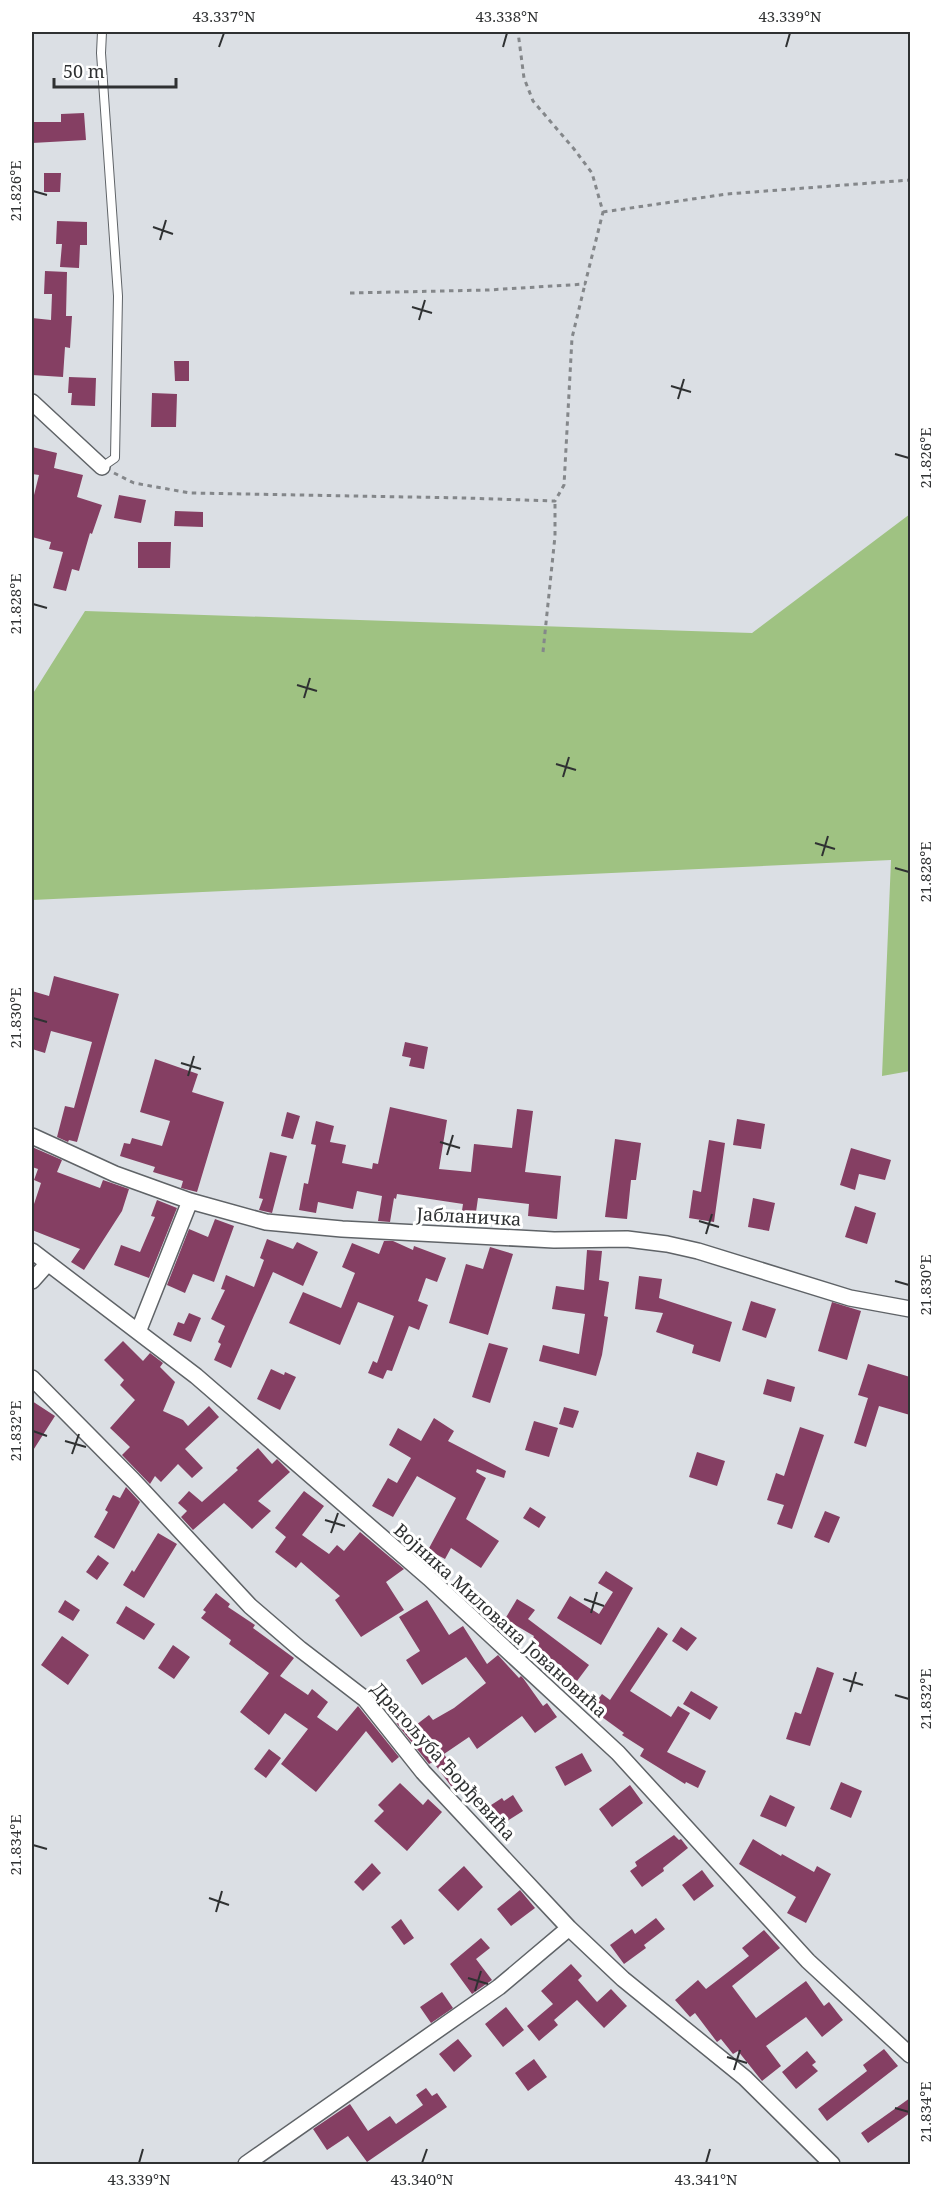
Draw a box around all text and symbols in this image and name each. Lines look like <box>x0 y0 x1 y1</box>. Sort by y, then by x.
text: 43.337°N <box>192 6 256 26</box>
text: 43.338°N <box>475 6 539 26</box>
text: 43.339°N <box>758 6 822 26</box>
scale bar <box>54 51 176 89</box>
text: 50 m <box>63 59 105 83</box>
text: 21.826°E <box>5 160 25 222</box>
text: 21.826°E <box>915 427 935 489</box>
text: 21.828°E <box>5 573 25 635</box>
text: 21.828°E <box>915 841 935 903</box>
text: 21.830°E <box>5 987 25 1049</box>
street label: Јабланичка <box>415 1201 522 1231</box>
text: 21.830°E <box>915 1254 935 1316</box>
text: 21.832°E <box>5 1400 25 1462</box>
street label: Војника Милована Јовановића <box>389 1518 613 1722</box>
text: 21.832°E <box>915 1668 935 1730</box>
street label: Драгољуба Ђорђевића <box>367 1677 521 1845</box>
text: 21.834°E <box>5 1814 25 1876</box>
text: 21.834°E <box>915 2081 935 2143</box>
text: 43.339°N <box>107 2169 171 2189</box>
text: 43.340°N <box>390 2169 454 2189</box>
text: 43.341°N <box>674 2169 738 2189</box>

